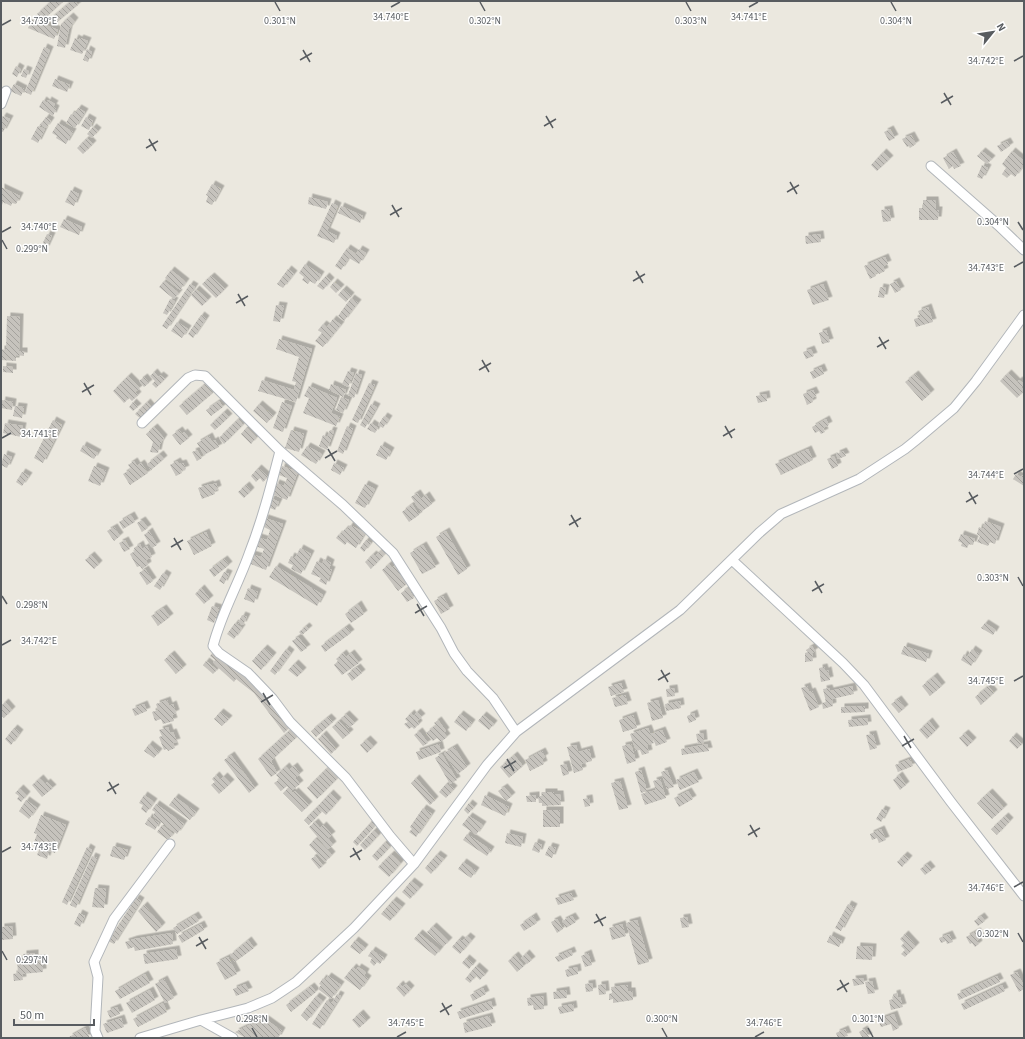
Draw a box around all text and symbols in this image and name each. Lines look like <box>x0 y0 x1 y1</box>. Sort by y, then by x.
text: 34.740°E <box>373 10 409 24</box>
text: 34.741°E <box>731 10 767 24</box>
north arrow <box>973 12 1013 52</box>
text: 34.739°E <box>21 14 57 28</box>
text: 0.301°N <box>264 14 296 28</box>
text: 0.302°N <box>469 14 501 28</box>
text: 0.303°N <box>675 14 707 28</box>
text: 0.304°N <box>880 14 912 28</box>
text: N <box>993 20 1010 34</box>
text: 34.742°E <box>968 54 1004 68</box>
text: 0.304°N <box>977 215 1009 229</box>
text: 34.740°E <box>21 220 57 234</box>
text: 0.299°N <box>16 242 48 256</box>
text: 34.743°E <box>968 261 1004 275</box>
text: 34.741°E <box>21 427 57 441</box>
text: 34.744°E <box>968 468 1004 482</box>
text: 0.303°N <box>977 571 1009 585</box>
text: 0.298°N <box>16 598 48 612</box>
text: 34.742°E <box>21 634 57 648</box>
text: 34.745°E <box>968 674 1004 688</box>
text: 34.743°E <box>21 840 57 854</box>
text: 34.746°E <box>968 881 1004 895</box>
text: 0.302°N <box>977 927 1009 941</box>
text: 0.297°N <box>16 953 48 967</box>
scale bar <box>14 1001 94 1027</box>
text: 50 m <box>20 1007 44 1024</box>
text: 0.298°N <box>236 1012 268 1026</box>
text: 0.300°N <box>646 1012 678 1026</box>
text: 0.301°N <box>852 1012 884 1026</box>
text: 34.745°E <box>388 1016 424 1030</box>
text: 34.746°E <box>746 1016 782 1030</box>

